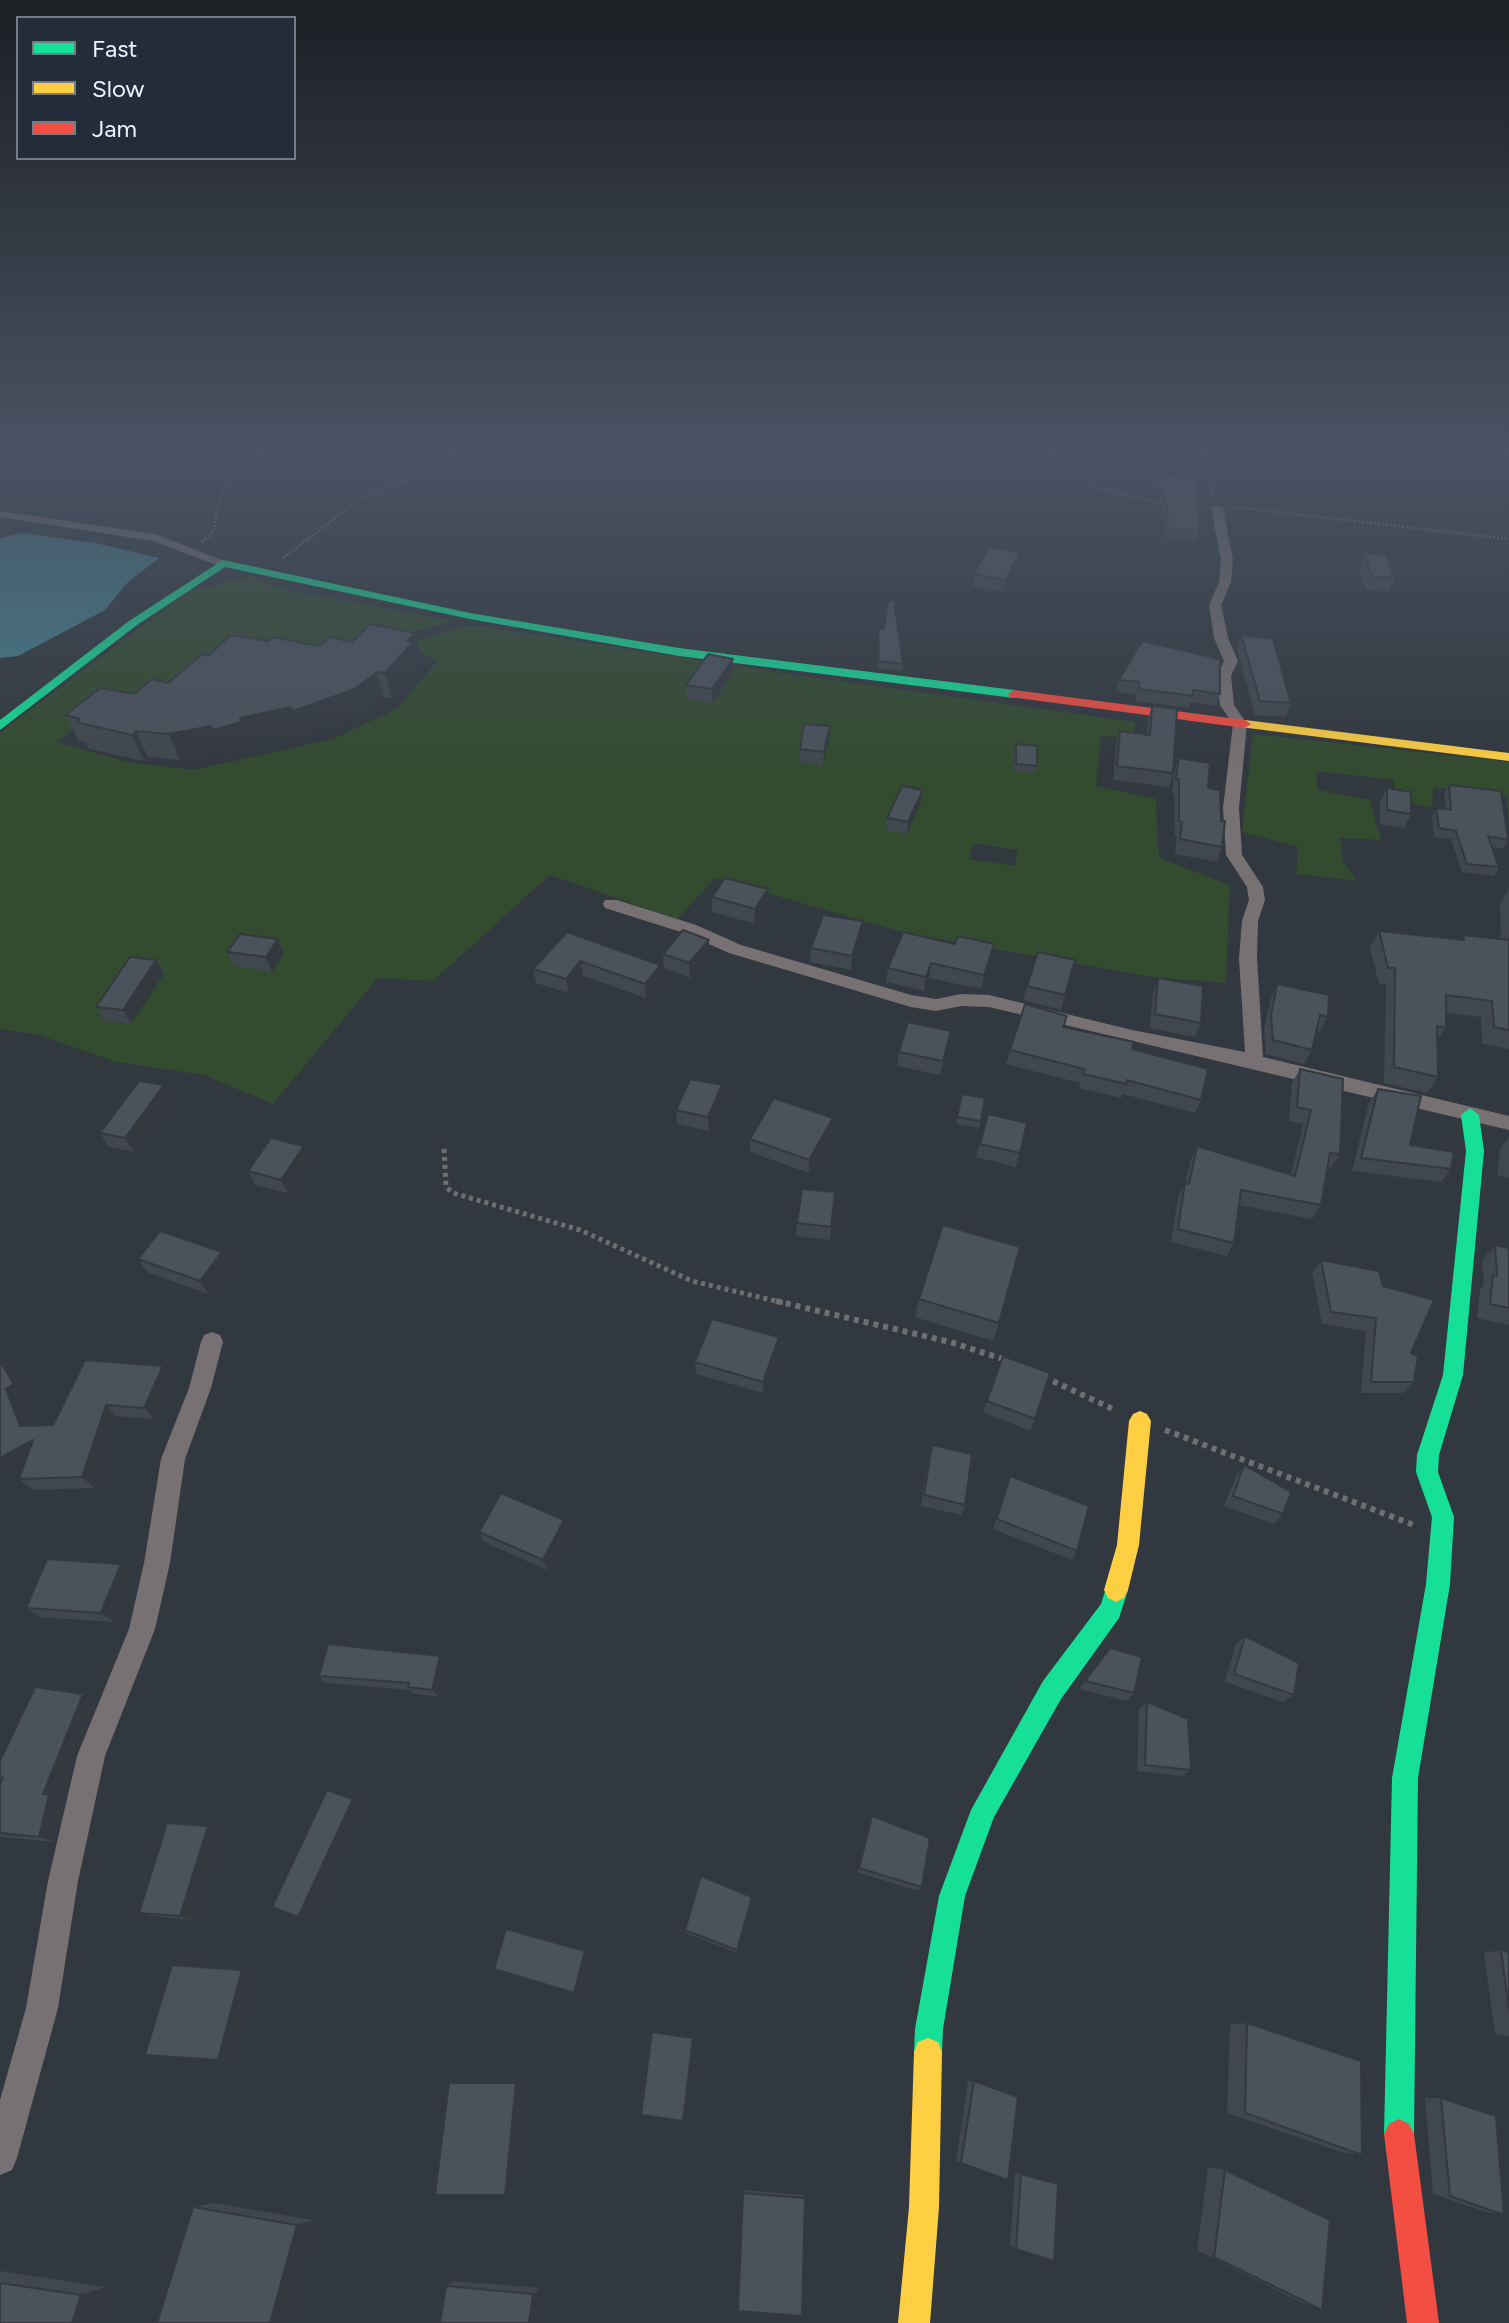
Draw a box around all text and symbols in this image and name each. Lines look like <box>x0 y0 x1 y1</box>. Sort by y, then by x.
legend <box>16 16 296 160</box>
text: Fast <box>92 34 137 63</box>
text: Slow <box>92 74 144 103</box>
text: Jam <box>92 114 137 143</box>

